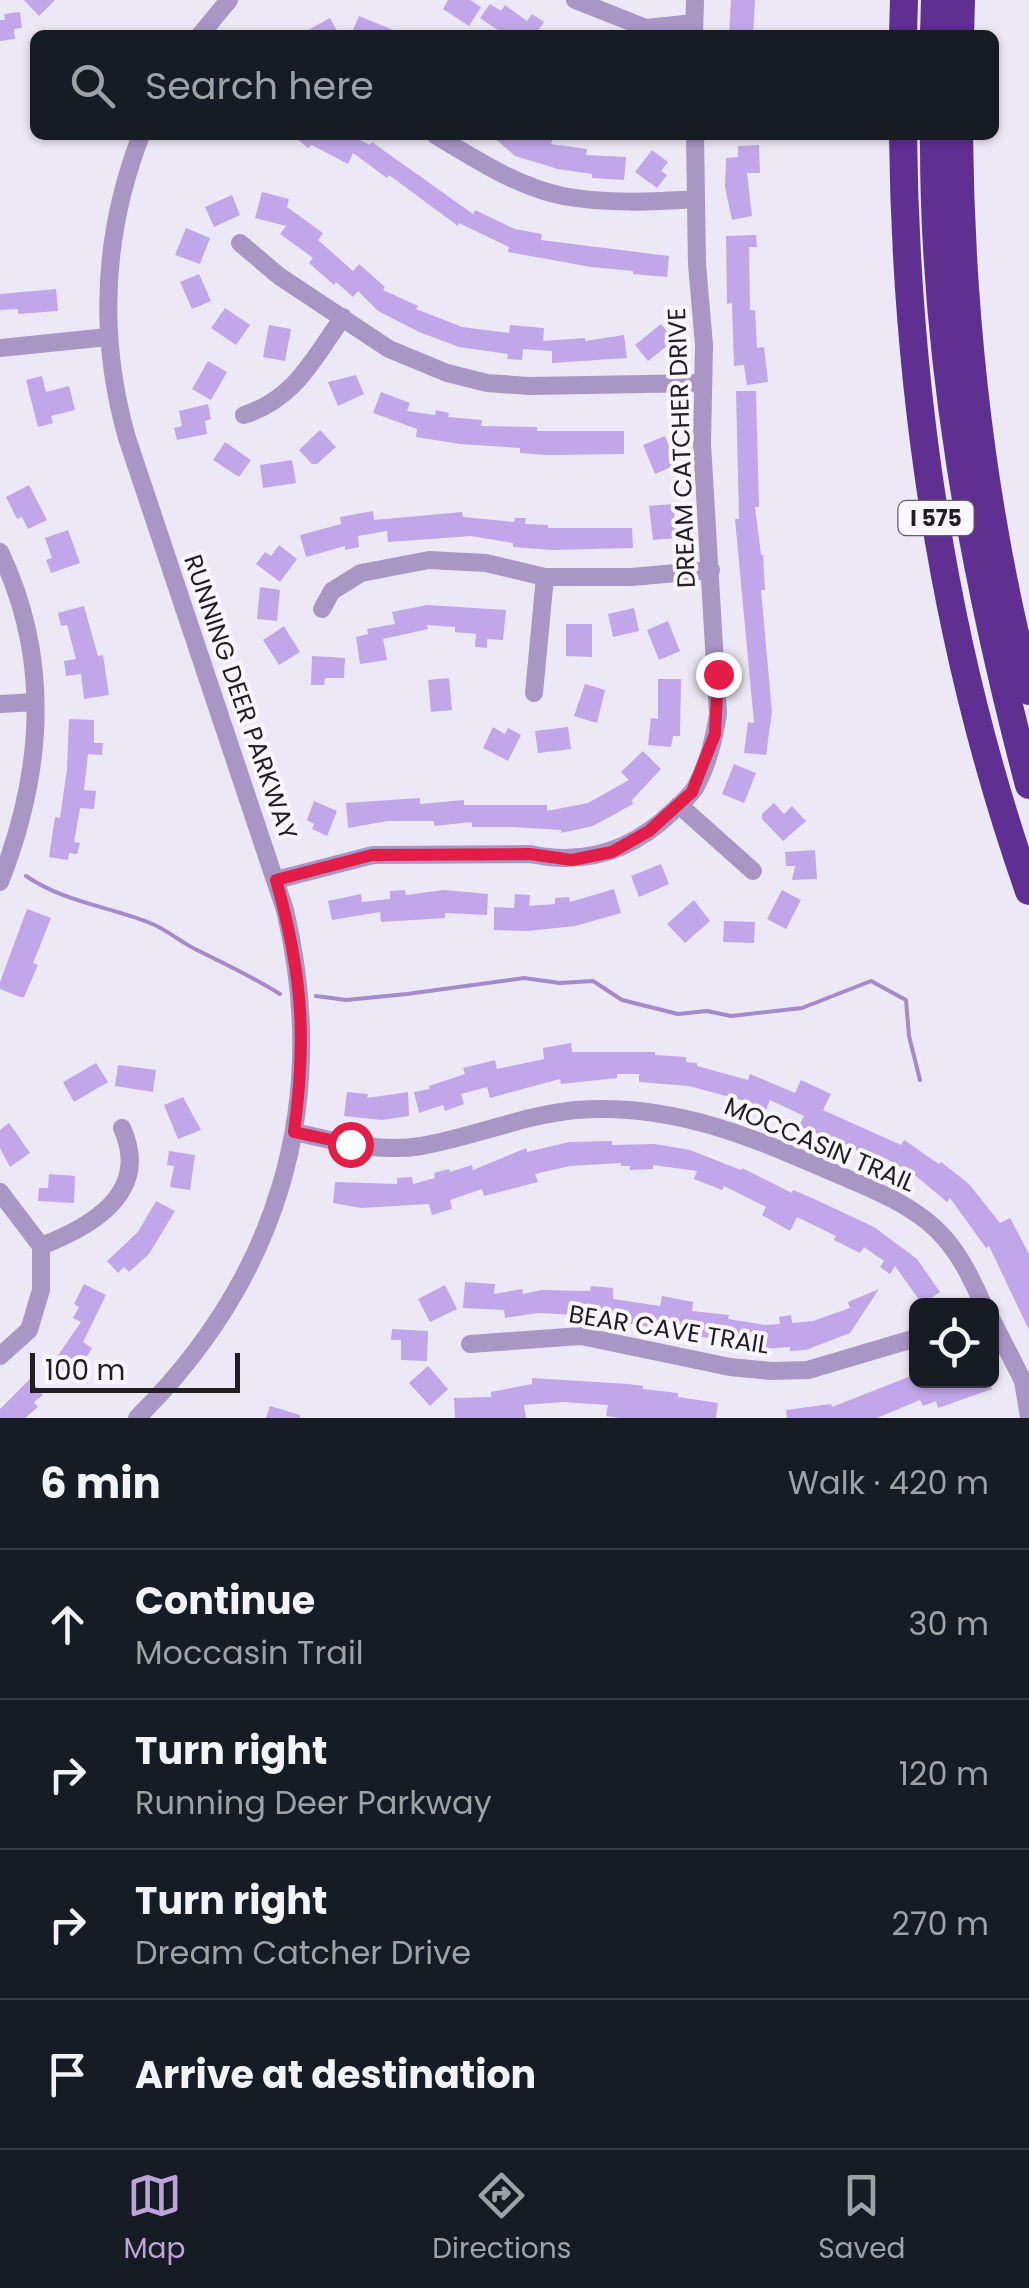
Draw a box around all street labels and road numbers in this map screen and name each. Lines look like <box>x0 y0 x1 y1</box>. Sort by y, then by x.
street label: DREAM CATCHER DRIVE <box>659 307 704 589</box>
road number: I 575 <box>898 501 974 535</box>
street label: RUNNING DEER PARKWAY <box>175 550 306 845</box>
street label: MOCCASIN TRAIL <box>719 1088 921 1201</box>
street label: BEAR CAVE TRAIL <box>566 1296 772 1363</box>

